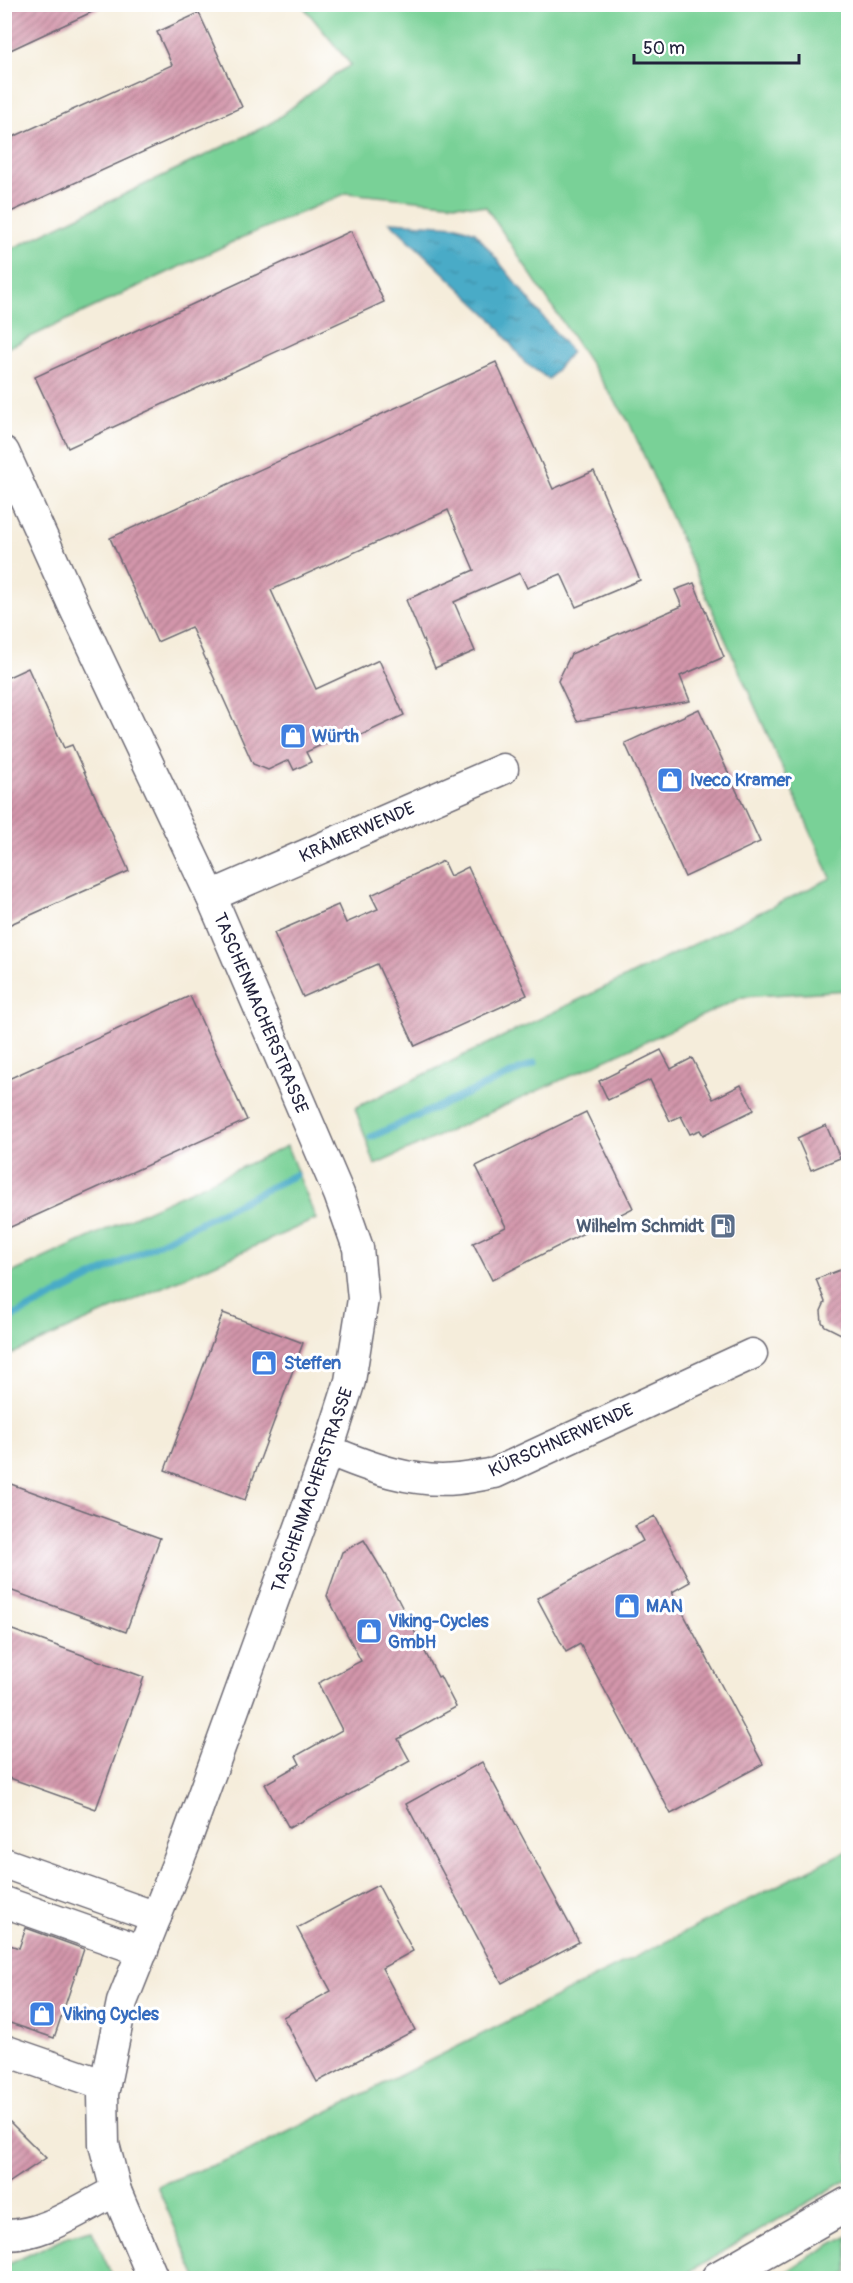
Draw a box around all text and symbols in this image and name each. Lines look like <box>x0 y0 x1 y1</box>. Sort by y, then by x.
scale bar <box>634 27 799 65</box>
text: 50 m <box>643 37 685 60</box>
shop icon: Würth <box>278 721 308 751</box>
place label: Würth <box>312 725 359 748</box>
shop icon: Iveco Kramer <box>655 765 685 795</box>
place label: Iveco Kramer <box>690 769 792 792</box>
street label: KRÄMERWENDE <box>296 797 419 868</box>
street label: TASCHENMACHERSTRASSE <box>208 909 313 1117</box>
fuel station icon: Wilhelm Schmidt <box>708 1211 738 1241</box>
place label: Wilhelm Schmidt <box>576 1215 705 1238</box>
shop icon: Steffen <box>249 1348 279 1378</box>
place label: Steffen <box>284 1352 341 1375</box>
street label: TASCHENMACHERSTRASSE <box>266 1384 358 1596</box>
street label: KÜRSCHNERWENDE <box>485 1398 637 1483</box>
shop icon: MAN <box>612 1591 642 1621</box>
place label: MAN <box>646 1595 683 1618</box>
place label: Viking-Cycles GmbH <box>388 1610 490 1654</box>
shop icon: Viking-Cycles GmbH <box>354 1616 384 1646</box>
shop icon: Viking Cycles <box>27 1999 57 2029</box>
place label: Viking Cycles <box>62 2003 160 2026</box>

